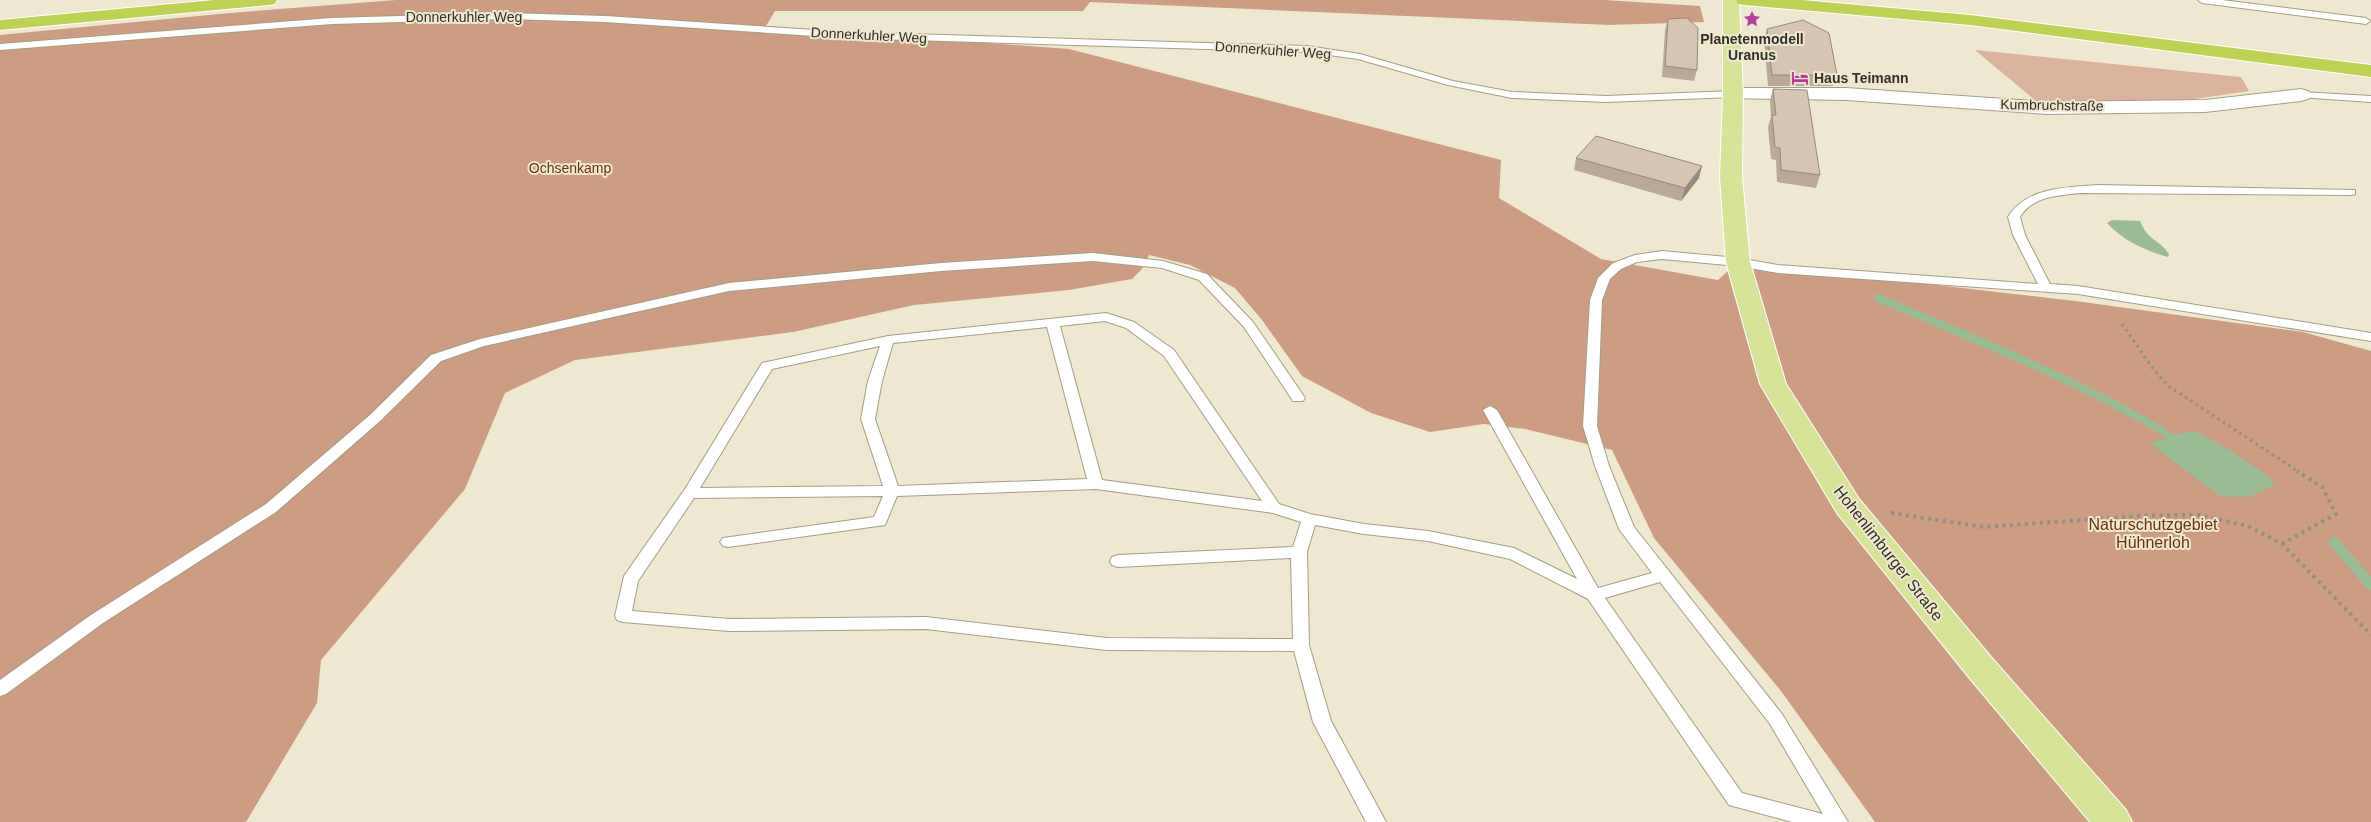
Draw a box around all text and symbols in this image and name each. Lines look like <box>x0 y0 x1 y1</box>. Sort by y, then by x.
street label: Donnerkuhler Weg <box>406 9 522 25</box>
place icon: Planetenmodell Uranus <box>1742 9 1762 29</box>
street label: Donnerkuhler Weg <box>810 24 928 46</box>
place label: Planetenmodell Uranus <box>1700 31 1804 63</box>
street label: Donnerkuhler Weg <box>1214 38 1332 62</box>
hotel icon: Haus Teimann <box>1790 68 1810 88</box>
place label: Haus Teimann <box>1814 70 1909 86</box>
street label: Kumbruchstraße <box>2000 96 2104 114</box>
park label: Ochsenkamp <box>529 160 611 176</box>
street label: Hohenlimburger Straße <box>1831 483 1947 624</box>
park label: Naturschutzgebiet Hühnerloh <box>2089 516 2218 551</box>

